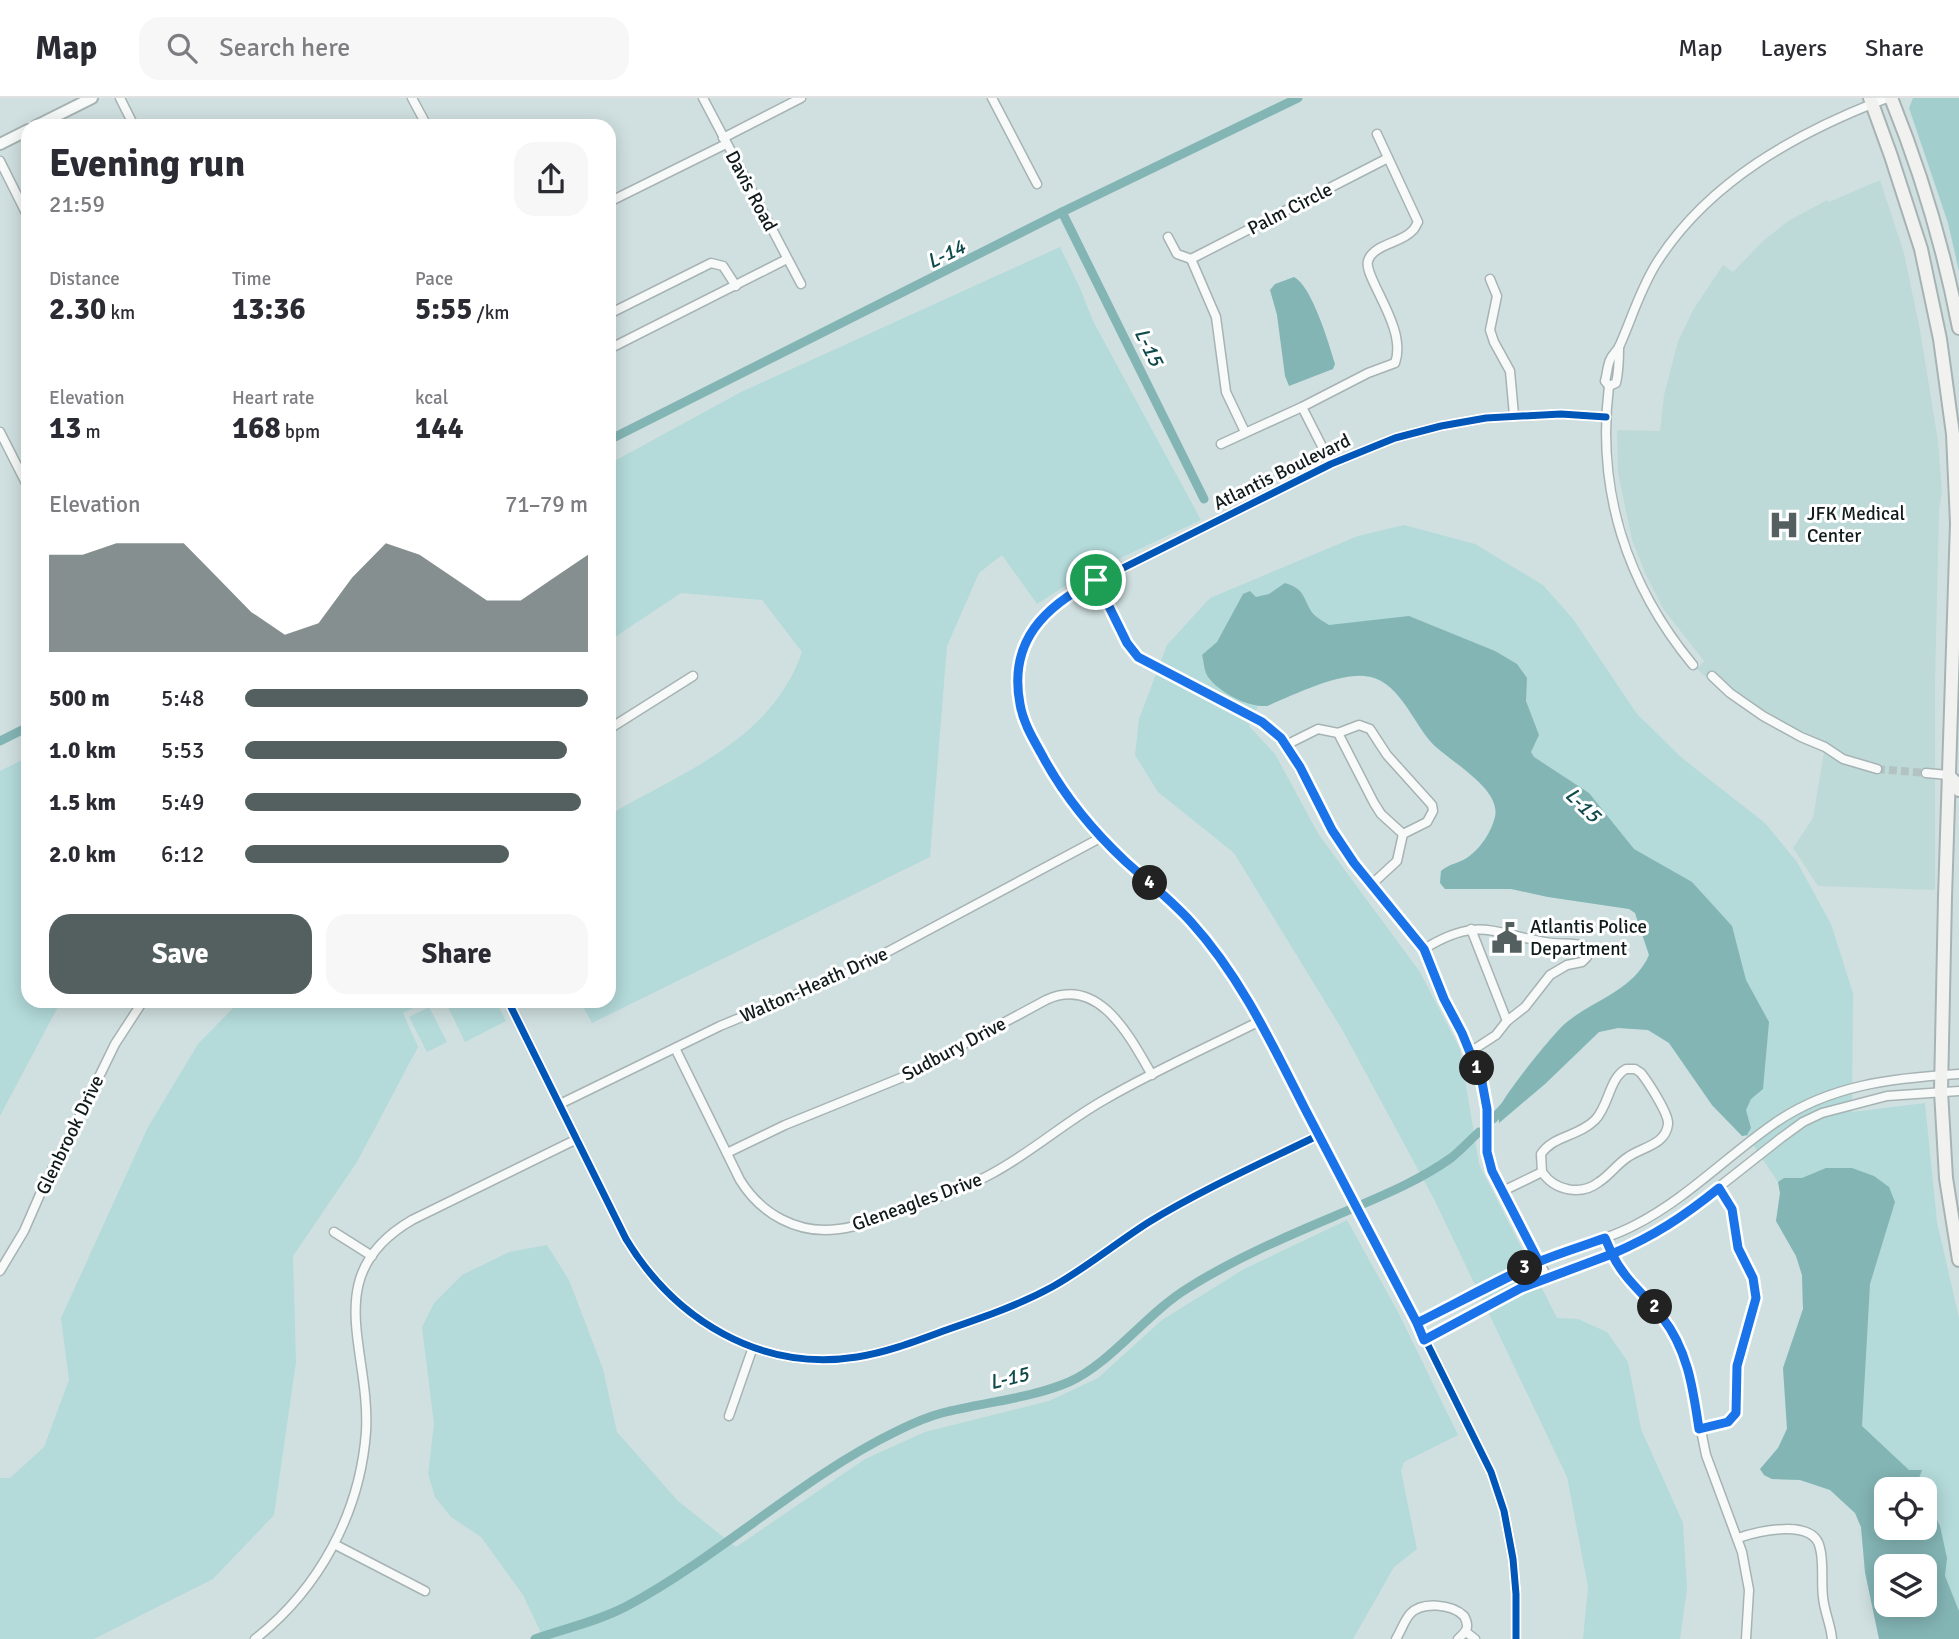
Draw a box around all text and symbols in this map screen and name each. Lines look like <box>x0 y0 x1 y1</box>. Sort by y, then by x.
search box <box>139 17 629 80</box>
text: Map <box>35 28 97 69</box>
icon: search <box>163 29 201 67</box>
text: Search here <box>219 32 350 64</box>
text: Map <box>1678 33 1723 63</box>
text: Layers <box>1761 33 1827 63</box>
text: Share <box>1865 33 1924 63</box>
text: Evening run <box>49 140 245 187</box>
button: share <box>514 142 588 216</box>
street label: Davis Road <box>720 146 782 236</box>
street label: Palm Circle <box>1244 177 1336 241</box>
text: 21:59 <box>49 190 105 219</box>
water label: L-14 <box>923 233 970 274</box>
text: Distance <box>49 267 120 291</box>
text: Time <box>232 267 271 291</box>
text: Pace <box>415 267 453 291</box>
text: 2.30 <box>49 291 106 328</box>
text: 13:36 <box>232 291 306 328</box>
text: 5:55 <box>415 291 472 328</box>
text: km <box>106 301 135 325</box>
text: /km <box>472 301 509 325</box>
water label: L-15 <box>1129 324 1170 372</box>
text: Elevation <box>49 386 125 410</box>
text: Heart rate <box>232 386 314 410</box>
text: kcal <box>415 386 448 410</box>
text: 13 <box>49 410 81 447</box>
text: 168 <box>232 410 281 447</box>
text: 144 <box>415 410 464 447</box>
text: m <box>81 420 101 444</box>
text: bpm <box>281 420 320 444</box>
street label: Atlantis Boulevard <box>1210 428 1354 516</box>
text: Elevation <box>49 490 141 519</box>
text: 71–79 m <box>505 490 588 519</box>
place label: JFK Medical Center <box>1807 502 1905 548</box>
hospital icon: JFK Medical Center <box>1767 508 1801 542</box>
pin <box>1066 550 1126 610</box>
icon: arrive <box>1077 561 1115 599</box>
text: 500 m <box>49 684 110 713</box>
text: 5:48 <box>161 684 204 713</box>
text: 1.0 km <box>49 736 116 765</box>
text: 5:53 <box>161 736 204 765</box>
water label: L-15 <box>1560 782 1607 829</box>
text: 1.5 km <box>49 788 116 817</box>
text: 5:49 <box>161 788 204 817</box>
text: 2.0 km <box>49 840 116 869</box>
text: 6:12 <box>161 840 204 869</box>
pin: 4 <box>1132 866 1168 900</box>
text: 4 <box>1144 870 1155 894</box>
button: Save <box>49 914 312 994</box>
button: Share <box>326 914 588 994</box>
place label: Atlantis Police Department <box>1530 915 1647 961</box>
public building icon: Atlantis Police Department <box>1490 921 1524 955</box>
street label: Walton-Heath Drive <box>736 942 892 1028</box>
street label: Sudbury Drive <box>898 1012 1010 1086</box>
pin: 1 <box>1460 1051 1494 1086</box>
text: 1 <box>1471 1055 1482 1079</box>
street label: Glenbrook Drive <box>31 1071 109 1199</box>
street label: Gleneagles Drive <box>849 1167 985 1237</box>
pin: 3 <box>1508 1250 1542 1286</box>
text: 3 <box>1519 1255 1530 1279</box>
pin: 2 <box>1638 1290 1672 1324</box>
text: 2 <box>1649 1294 1660 1318</box>
water label: L-15 <box>987 1360 1033 1395</box>
map controls <box>1874 1477 1937 1617</box>
button: locate <box>1874 1477 1937 1540</box>
button: layers <box>1874 1554 1937 1617</box>

